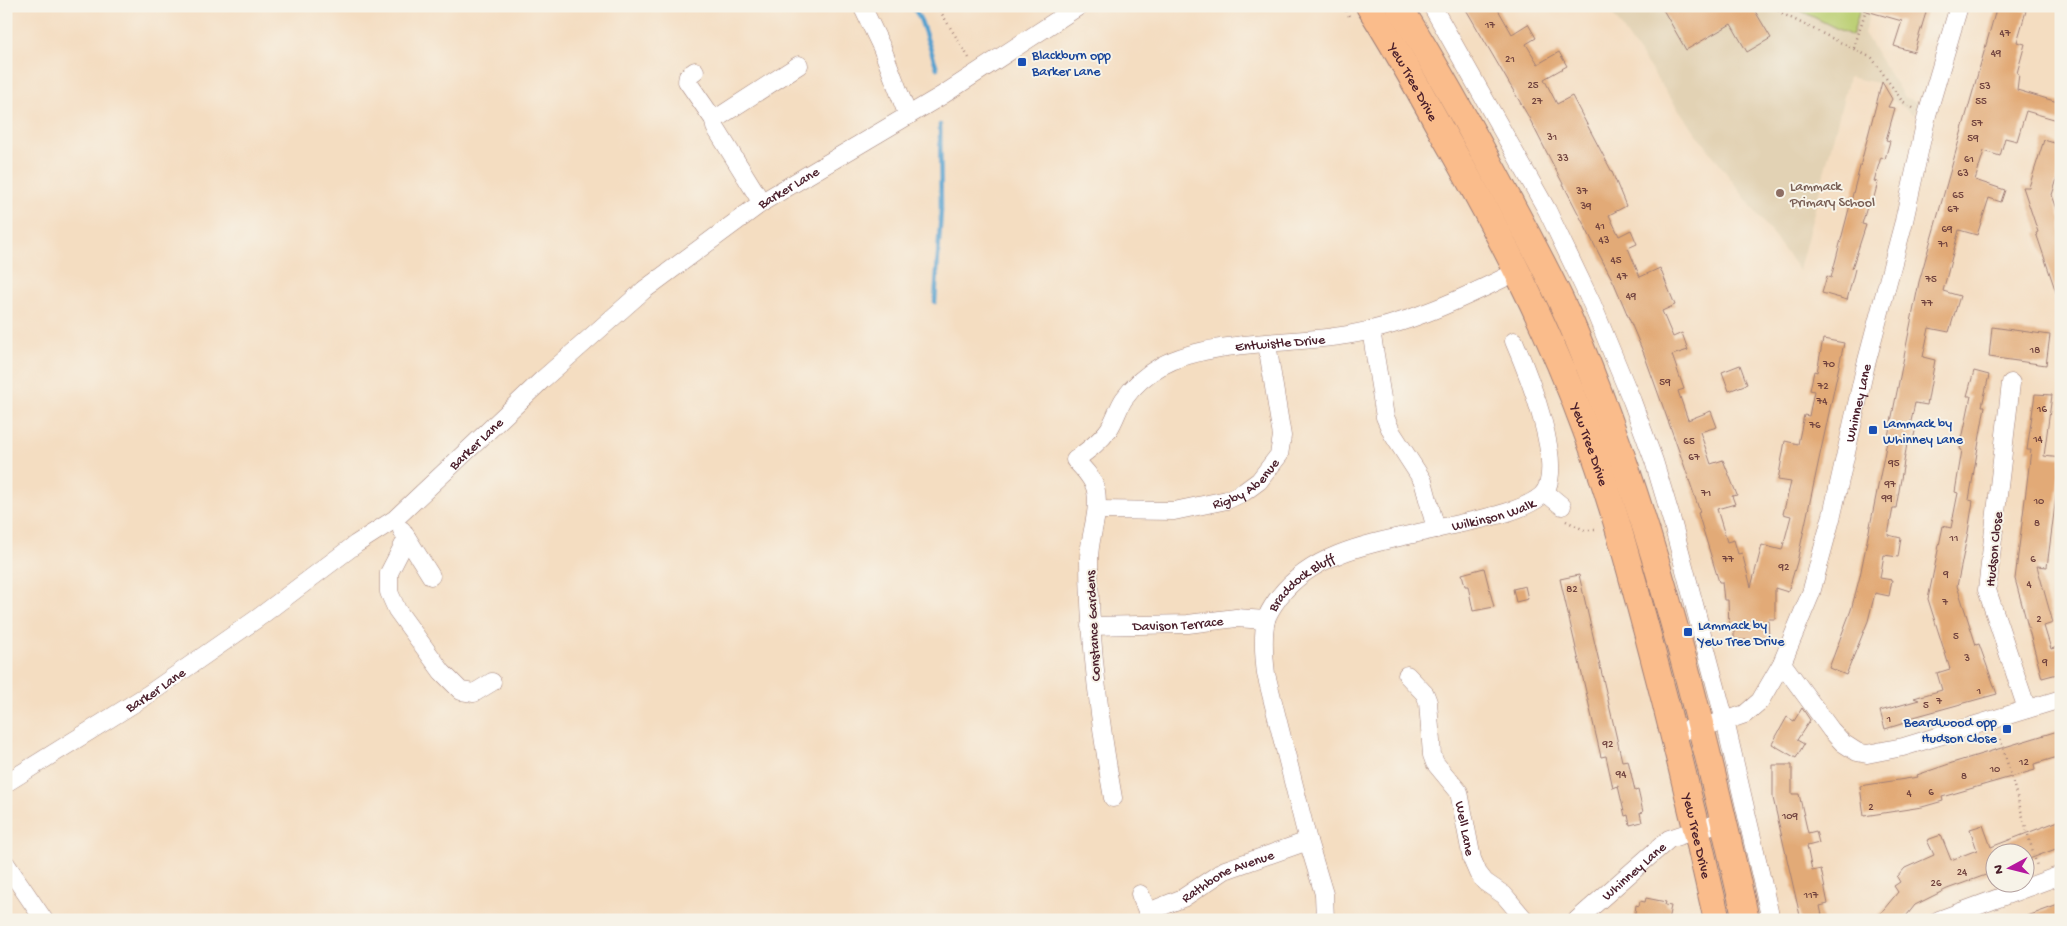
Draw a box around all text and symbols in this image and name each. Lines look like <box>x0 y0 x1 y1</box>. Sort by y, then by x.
house number: 17 <box>1484 20 1495 32</box>
house number: 47 <box>2000 28 2011 40</box>
street label: Yew Tree Drive <box>1382 39 1441 125</box>
place label: Blackburn opp Barker Lane <box>1031 48 1111 81</box>
house number: 49 <box>1991 48 2002 60</box>
house number: 21 <box>1505 54 1515 66</box>
marker: Blackburn opp Barker Lane <box>1016 56 1028 68</box>
house number: 25 <box>1527 80 1539 92</box>
house number: 53 <box>1979 81 1991 93</box>
house number: 27 <box>1531 96 1543 108</box>
house number: 55 <box>1975 96 1987 108</box>
house number: 57 <box>1971 118 1983 130</box>
house number: 31 <box>1546 132 1557 144</box>
house number: 59 <box>1967 133 1979 145</box>
house number: 33 <box>1556 153 1569 165</box>
house number: 61 <box>1964 154 1974 166</box>
street label: Barker Lane <box>754 164 824 214</box>
house number: 63 <box>1957 168 1969 180</box>
place label: Lammack Primary School <box>1789 179 1875 212</box>
house number: 37 <box>1575 186 1588 198</box>
marker: Lammack Primary School <box>1774 187 1786 199</box>
house number: 65 <box>1952 190 1964 202</box>
house number: 39 <box>1579 201 1592 213</box>
house number: 67 <box>1947 204 1959 216</box>
house number: 41 <box>1595 221 1605 233</box>
house number: 69 <box>1941 224 1953 236</box>
house number: 43 <box>1599 235 1610 247</box>
house number: 71 <box>1937 239 1948 251</box>
house number: 45 <box>1611 255 1622 267</box>
house number: 47 <box>1617 271 1628 283</box>
house number: 75 <box>1924 274 1937 286</box>
house number: 49 <box>1626 291 1637 303</box>
house number: 77 <box>1920 298 1933 310</box>
street label: Entwistle Drive <box>1234 332 1327 357</box>
house number: 18 <box>2029 345 2040 357</box>
house number: 70 <box>1822 359 1835 371</box>
street label: Whinney Lane <box>1843 361 1877 444</box>
house number: 59 <box>1659 377 1671 389</box>
house number: 72 <box>1816 381 1829 393</box>
house number: 74 <box>1816 396 1828 408</box>
street label: Yew Tree Drive <box>1565 400 1611 489</box>
house number: 16 <box>2036 404 2047 416</box>
street label: Barker Lane <box>446 415 508 475</box>
place label: Lammack by Whinney Lane <box>1883 416 1964 449</box>
house number: 76 <box>1808 420 1821 432</box>
marker: Lammack by Whinney Lane <box>1867 424 1879 436</box>
house number: 14 <box>2032 434 2044 446</box>
house number: 65 <box>1683 436 1695 448</box>
house number: 67 <box>1688 452 1700 464</box>
street label: Rigby Abenue <box>1211 455 1285 514</box>
house number: 95 <box>1887 458 1900 470</box>
house number: 97 <box>1883 479 1896 491</box>
house number: 71 <box>1700 488 1711 500</box>
house number: 99 <box>1880 493 1893 505</box>
street label: Wilkinson Walk <box>1450 495 1540 536</box>
house number: 10 <box>2033 496 2044 508</box>
street label: Hudson Close <box>1983 510 2008 588</box>
house number: 8 <box>2034 518 2040 530</box>
house number: 11 <box>1949 533 1958 545</box>
street label: Braddock Bluff <box>1265 550 1339 616</box>
house number: 77 <box>1721 554 1734 566</box>
house number: 6 <box>2030 554 2036 566</box>
house number: 92 <box>1778 562 1790 574</box>
street label: Constance Gardens <box>1083 569 1106 682</box>
house number: 9 <box>1942 569 1949 581</box>
house number: 4 <box>2026 579 2032 591</box>
house number: 82 <box>1566 584 1578 596</box>
house number: 7 <box>1941 597 1948 609</box>
street label: Davison Terrace <box>1131 614 1225 636</box>
house number: 2 <box>2036 614 2042 626</box>
place label: Lammack by Yew Tree Drive <box>1696 618 1785 651</box>
marker: Lammack by Yew Tree Drive <box>1682 626 1694 638</box>
house number: 5 <box>1953 631 1959 643</box>
house number: 3 <box>1963 653 1970 665</box>
house number: 9 <box>2041 657 2048 669</box>
street label: Barker Lane <box>122 665 190 718</box>
house number: 1 <box>1976 686 1981 698</box>
house number: 7 <box>1935 696 1942 708</box>
house number: 5 <box>1923 700 1929 712</box>
house number: 1 <box>1886 714 1891 726</box>
place label: Beardwood opp Hudson Close <box>1903 715 1998 748</box>
marker: Beardwood opp Hudson Close <box>2001 723 2013 735</box>
house number: 92 <box>1602 739 1614 751</box>
house number: 12 <box>2018 757 2030 769</box>
house number: 10 <box>1989 764 2000 776</box>
house number: 94 <box>1615 769 1627 781</box>
house number: 8 <box>1961 771 1967 783</box>
house number: 6 <box>1928 787 1934 799</box>
house number: 4 <box>1906 788 1912 800</box>
street label: Yew Tree Drive <box>1677 790 1714 881</box>
street label: Well Lane <box>1450 800 1477 858</box>
house number: 2 <box>1868 802 1874 814</box>
house number: 109 <box>1781 811 1799 823</box>
street label: Whinney Lane <box>1599 839 1671 905</box>
north arrow <box>1984 844 2034 894</box>
street label: Rathbone Avenue <box>1179 847 1278 908</box>
text: N <box>1991 864 2009 875</box>
house number: 24 <box>1957 867 1968 879</box>
house number: 26 <box>1931 878 1942 890</box>
house number: 117 <box>1803 890 1819 902</box>

